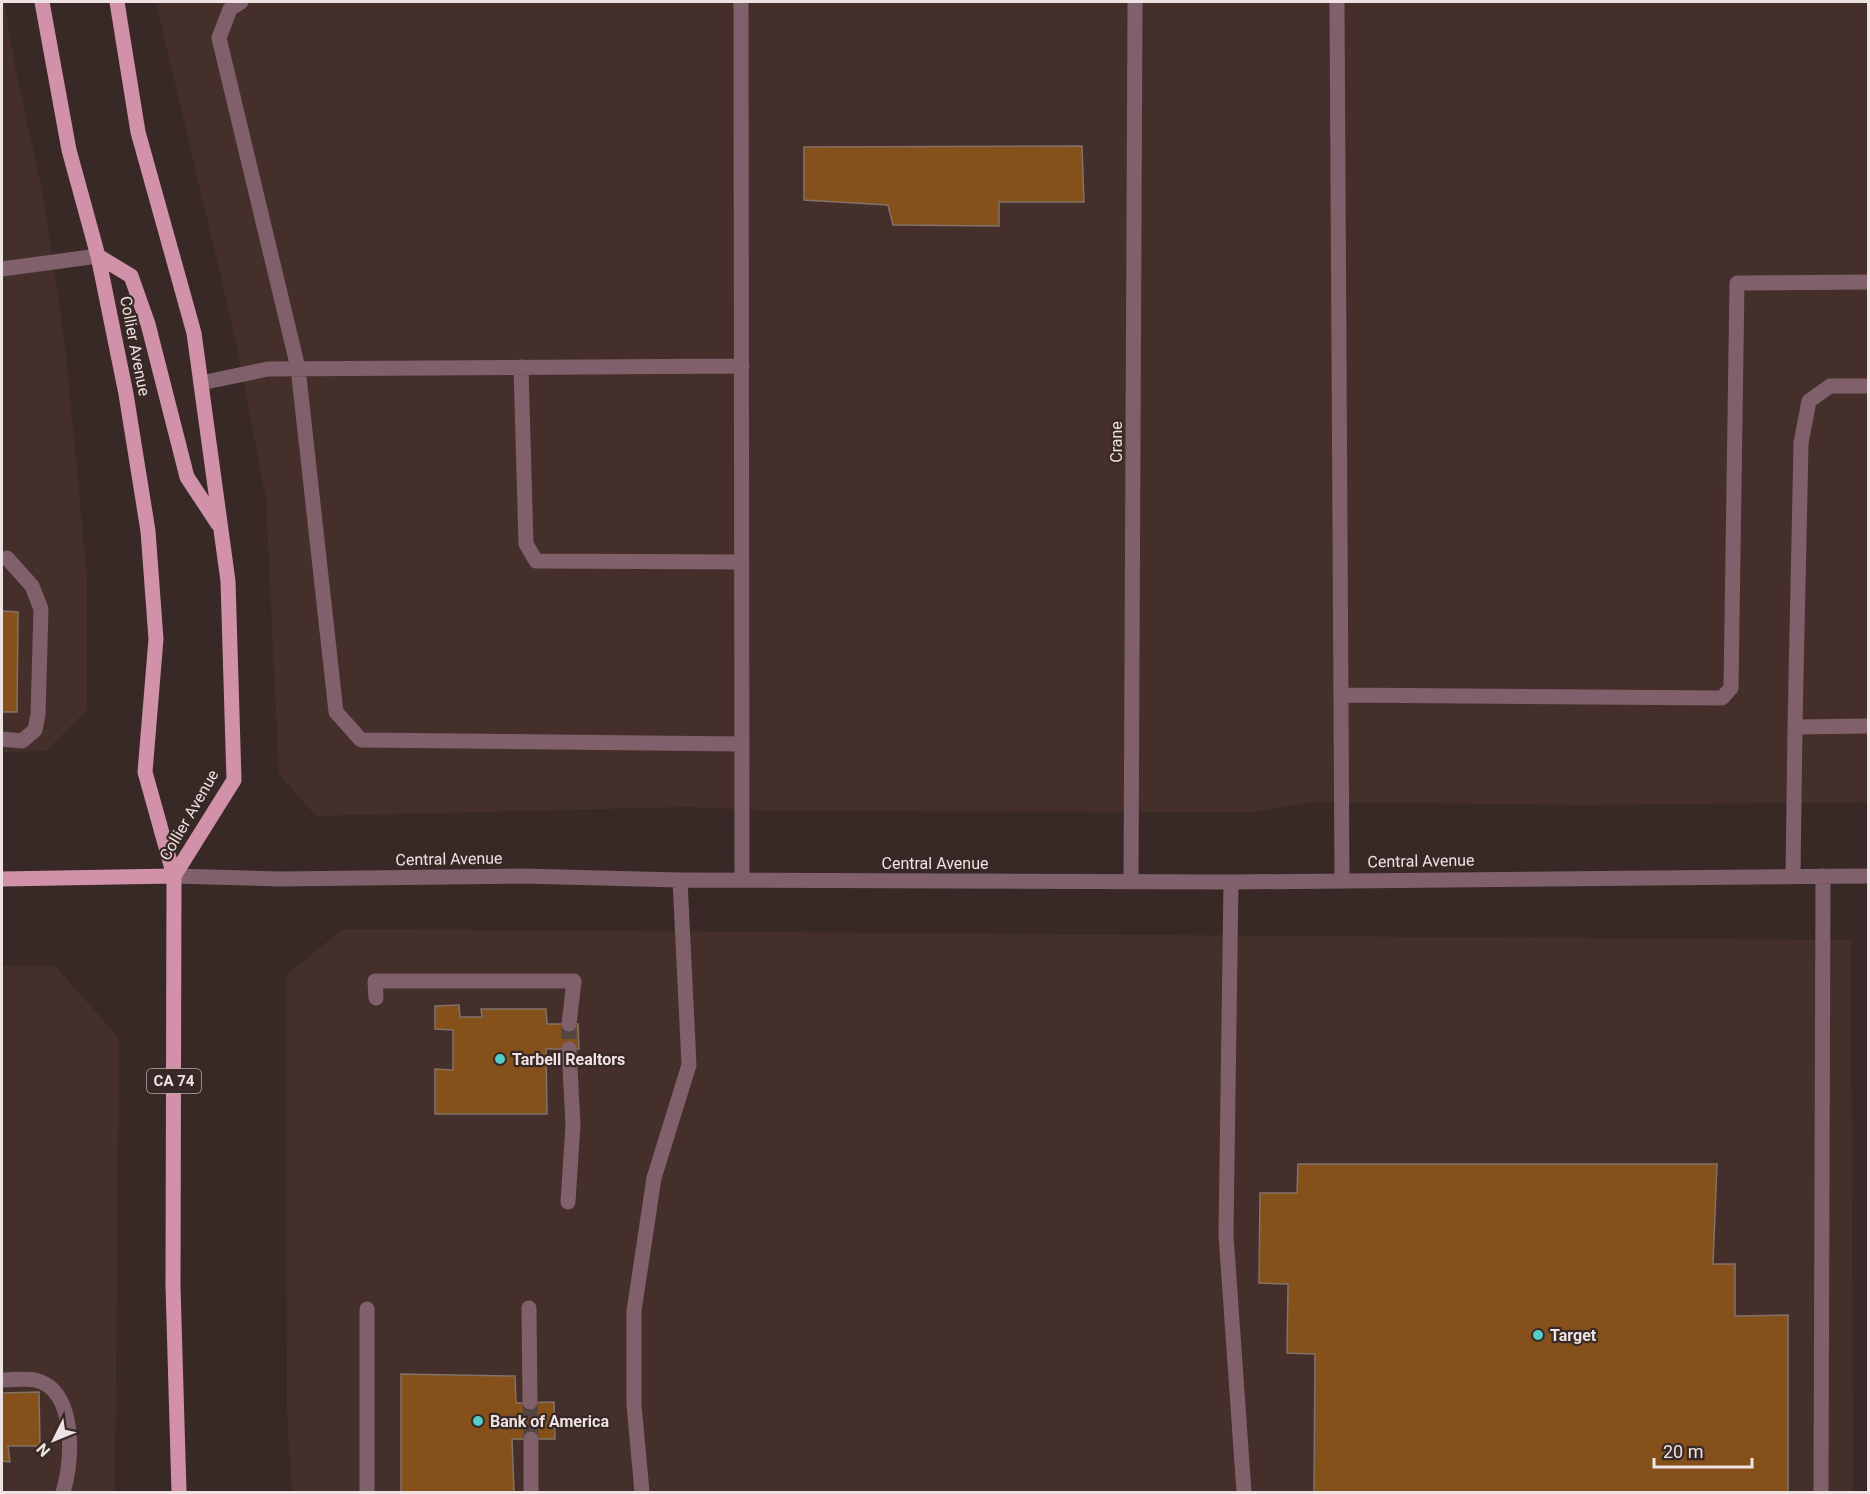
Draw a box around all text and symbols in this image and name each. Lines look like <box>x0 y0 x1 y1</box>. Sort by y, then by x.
street label: Collier Avenue <box>116 294 154 398</box>
street label: Crane <box>1107 421 1126 463</box>
street label: Collier Avenue <box>155 766 223 864</box>
street label: Central Avenue <box>395 849 503 869</box>
street label: Central Avenue <box>1367 851 1475 871</box>
street label: Central Avenue <box>882 854 988 873</box>
place label: Tarbell Realtors <box>512 1050 625 1069</box>
marker: Tarbell Realtors <box>493 1052 507 1066</box>
road number: CA 74 <box>147 1069 201 1093</box>
place label: Target <box>1550 1326 1597 1345</box>
marker: Target <box>1531 1328 1545 1342</box>
north arrow <box>24 1410 84 1470</box>
place label: Bank of America <box>490 1412 609 1431</box>
marker: Bank of America <box>471 1414 485 1428</box>
scale bar <box>1654 1431 1752 1469</box>
text: N <box>33 1439 54 1460</box>
text: 20 m <box>1663 1441 1703 1462</box>

